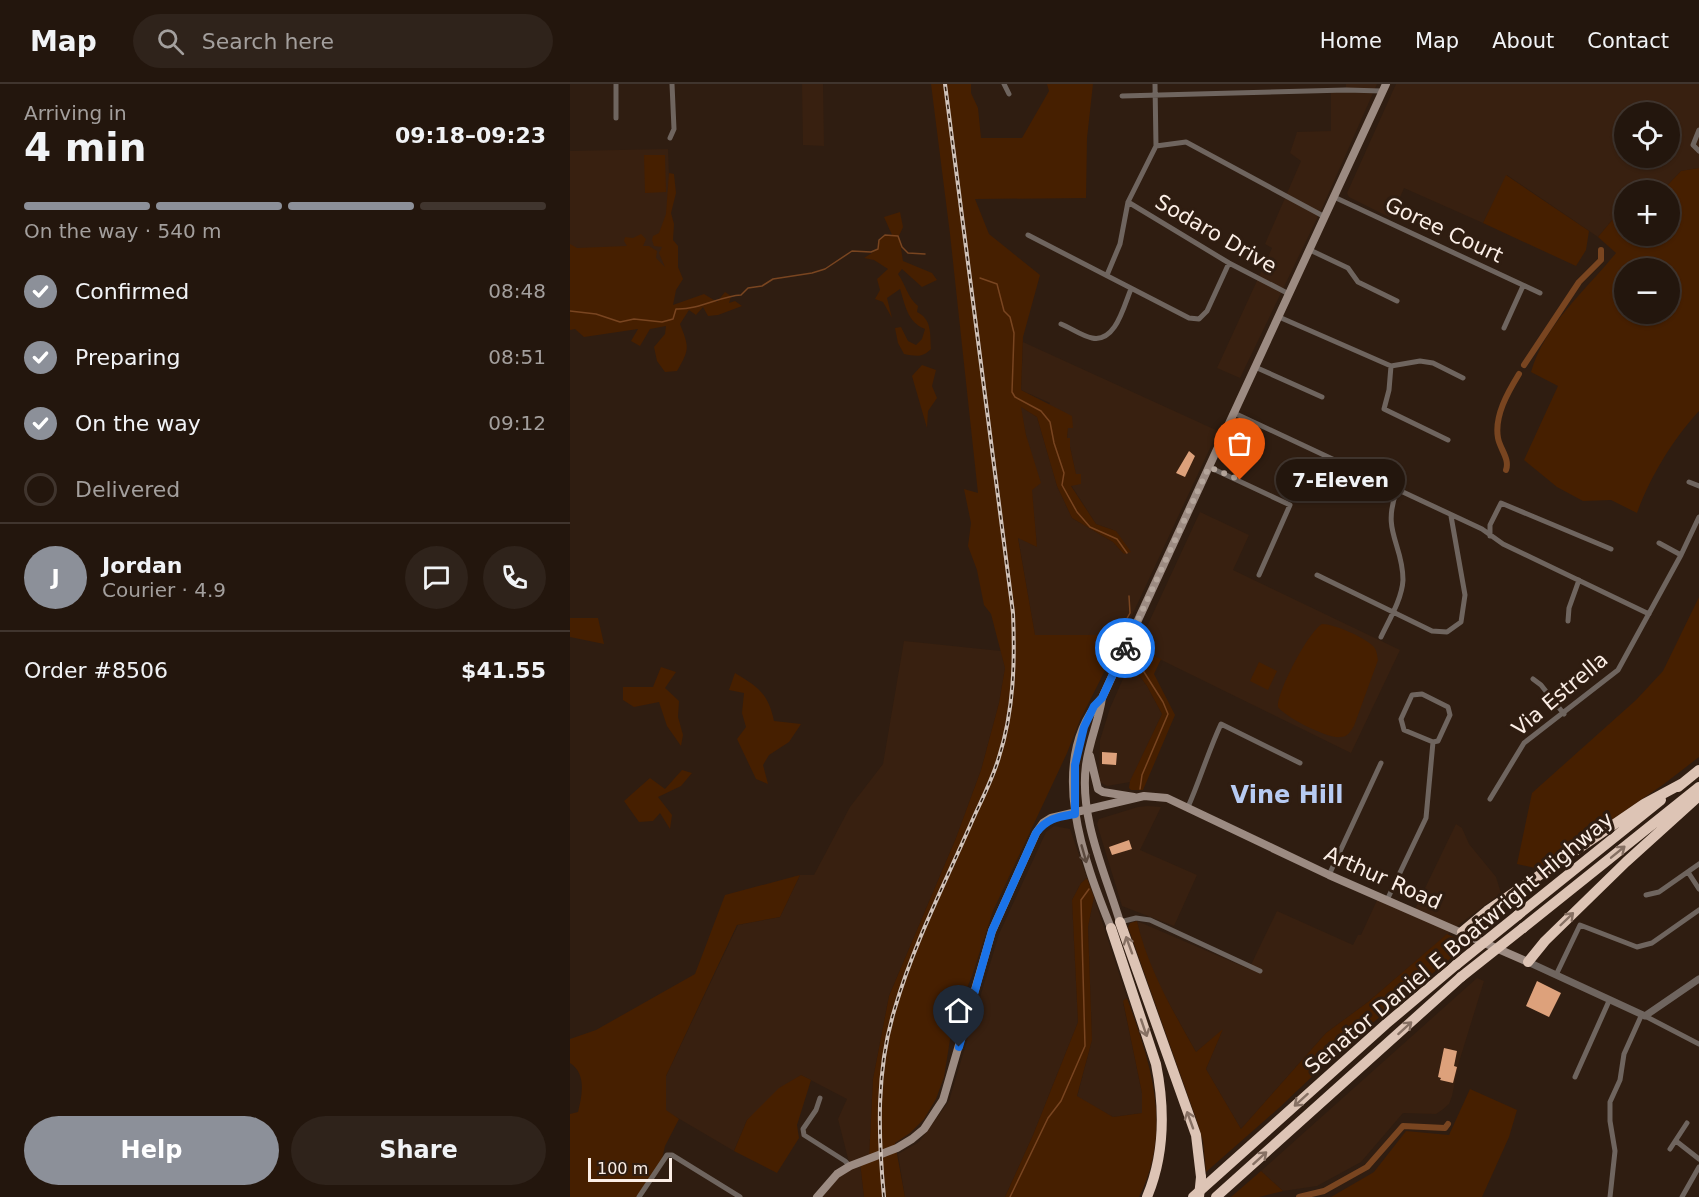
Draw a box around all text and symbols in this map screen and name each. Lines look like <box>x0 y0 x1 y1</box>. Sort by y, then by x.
search box <box>133 14 553 68</box>
text: Map <box>30 25 97 58</box>
icon: search <box>154 25 187 58</box>
text: Search here <box>202 29 334 54</box>
text: Home <box>1320 29 1382 53</box>
text: Map <box>1415 29 1459 53</box>
text: About <box>1492 29 1554 53</box>
text: Contact <box>1587 29 1669 53</box>
text: Arriving in <box>24 101 127 125</box>
map controls <box>1614 102 1680 324</box>
button: locate <box>1614 102 1680 168</box>
text: 09:18–09:23 <box>395 123 546 148</box>
text: 4 min <box>24 125 146 170</box>
button: + <box>1614 180 1680 246</box>
street label: Sodaro Drive <box>1151 190 1281 278</box>
street label: Goree Court <box>1381 192 1507 268</box>
text: On the way · 540 m <box>24 219 222 243</box>
button: − <box>1614 258 1680 324</box>
icon: check <box>24 275 57 308</box>
text: Confirmed <box>75 279 189 304</box>
text: 08:48 <box>488 279 546 303</box>
icon: check <box>24 341 57 374</box>
text: Preparing <box>75 345 181 370</box>
text: 08:51 <box>488 345 546 369</box>
icon: check <box>24 407 57 440</box>
text: On the way <box>75 411 201 436</box>
text: 09:12 <box>488 411 546 435</box>
pin <box>1214 418 1265 480</box>
icon: bag <box>1223 427 1256 460</box>
callout: 7-Eleven <box>1276 459 1405 501</box>
text: 7-Eleven <box>1292 468 1389 492</box>
text: Delivered <box>75 477 180 502</box>
button: chat <box>405 546 468 609</box>
button: phone <box>483 546 546 609</box>
text: Jordan <box>102 553 182 578</box>
text: J <box>51 565 60 590</box>
text: Courier · 4.9 <box>102 578 226 602</box>
courier <box>1095 618 1155 678</box>
icon: bike <box>1109 632 1142 665</box>
street label: Via Estrella <box>1507 647 1613 741</box>
text: Order #8506 <box>24 658 168 683</box>
text: $41.55 <box>461 658 546 683</box>
district label: Vine Hill <box>1231 781 1343 809</box>
street label: Senator Daniel E Boatwright Highway <box>1300 807 1618 1079</box>
street label: Arthur Road <box>1321 841 1445 915</box>
one-way arrow <box>1079 844 1090 863</box>
one-way arrow <box>1610 845 1626 858</box>
one-way arrow <box>1560 911 1575 926</box>
one-way arrow <box>1122 936 1133 955</box>
pin <box>933 985 984 1047</box>
icon: home <box>942 994 975 1027</box>
one-way arrow <box>1139 1018 1150 1037</box>
one-way arrow <box>1397 1021 1412 1035</box>
one-way arrow <box>1294 1093 1309 1107</box>
one-way arrow <box>1184 1111 1195 1129</box>
button: Help <box>24 1116 279 1185</box>
button: Share <box>291 1116 546 1185</box>
one-way arrow <box>1252 1151 1267 1165</box>
scale bar <box>588 1155 672 1182</box>
text: 100 m <box>597 1159 648 1178</box>

